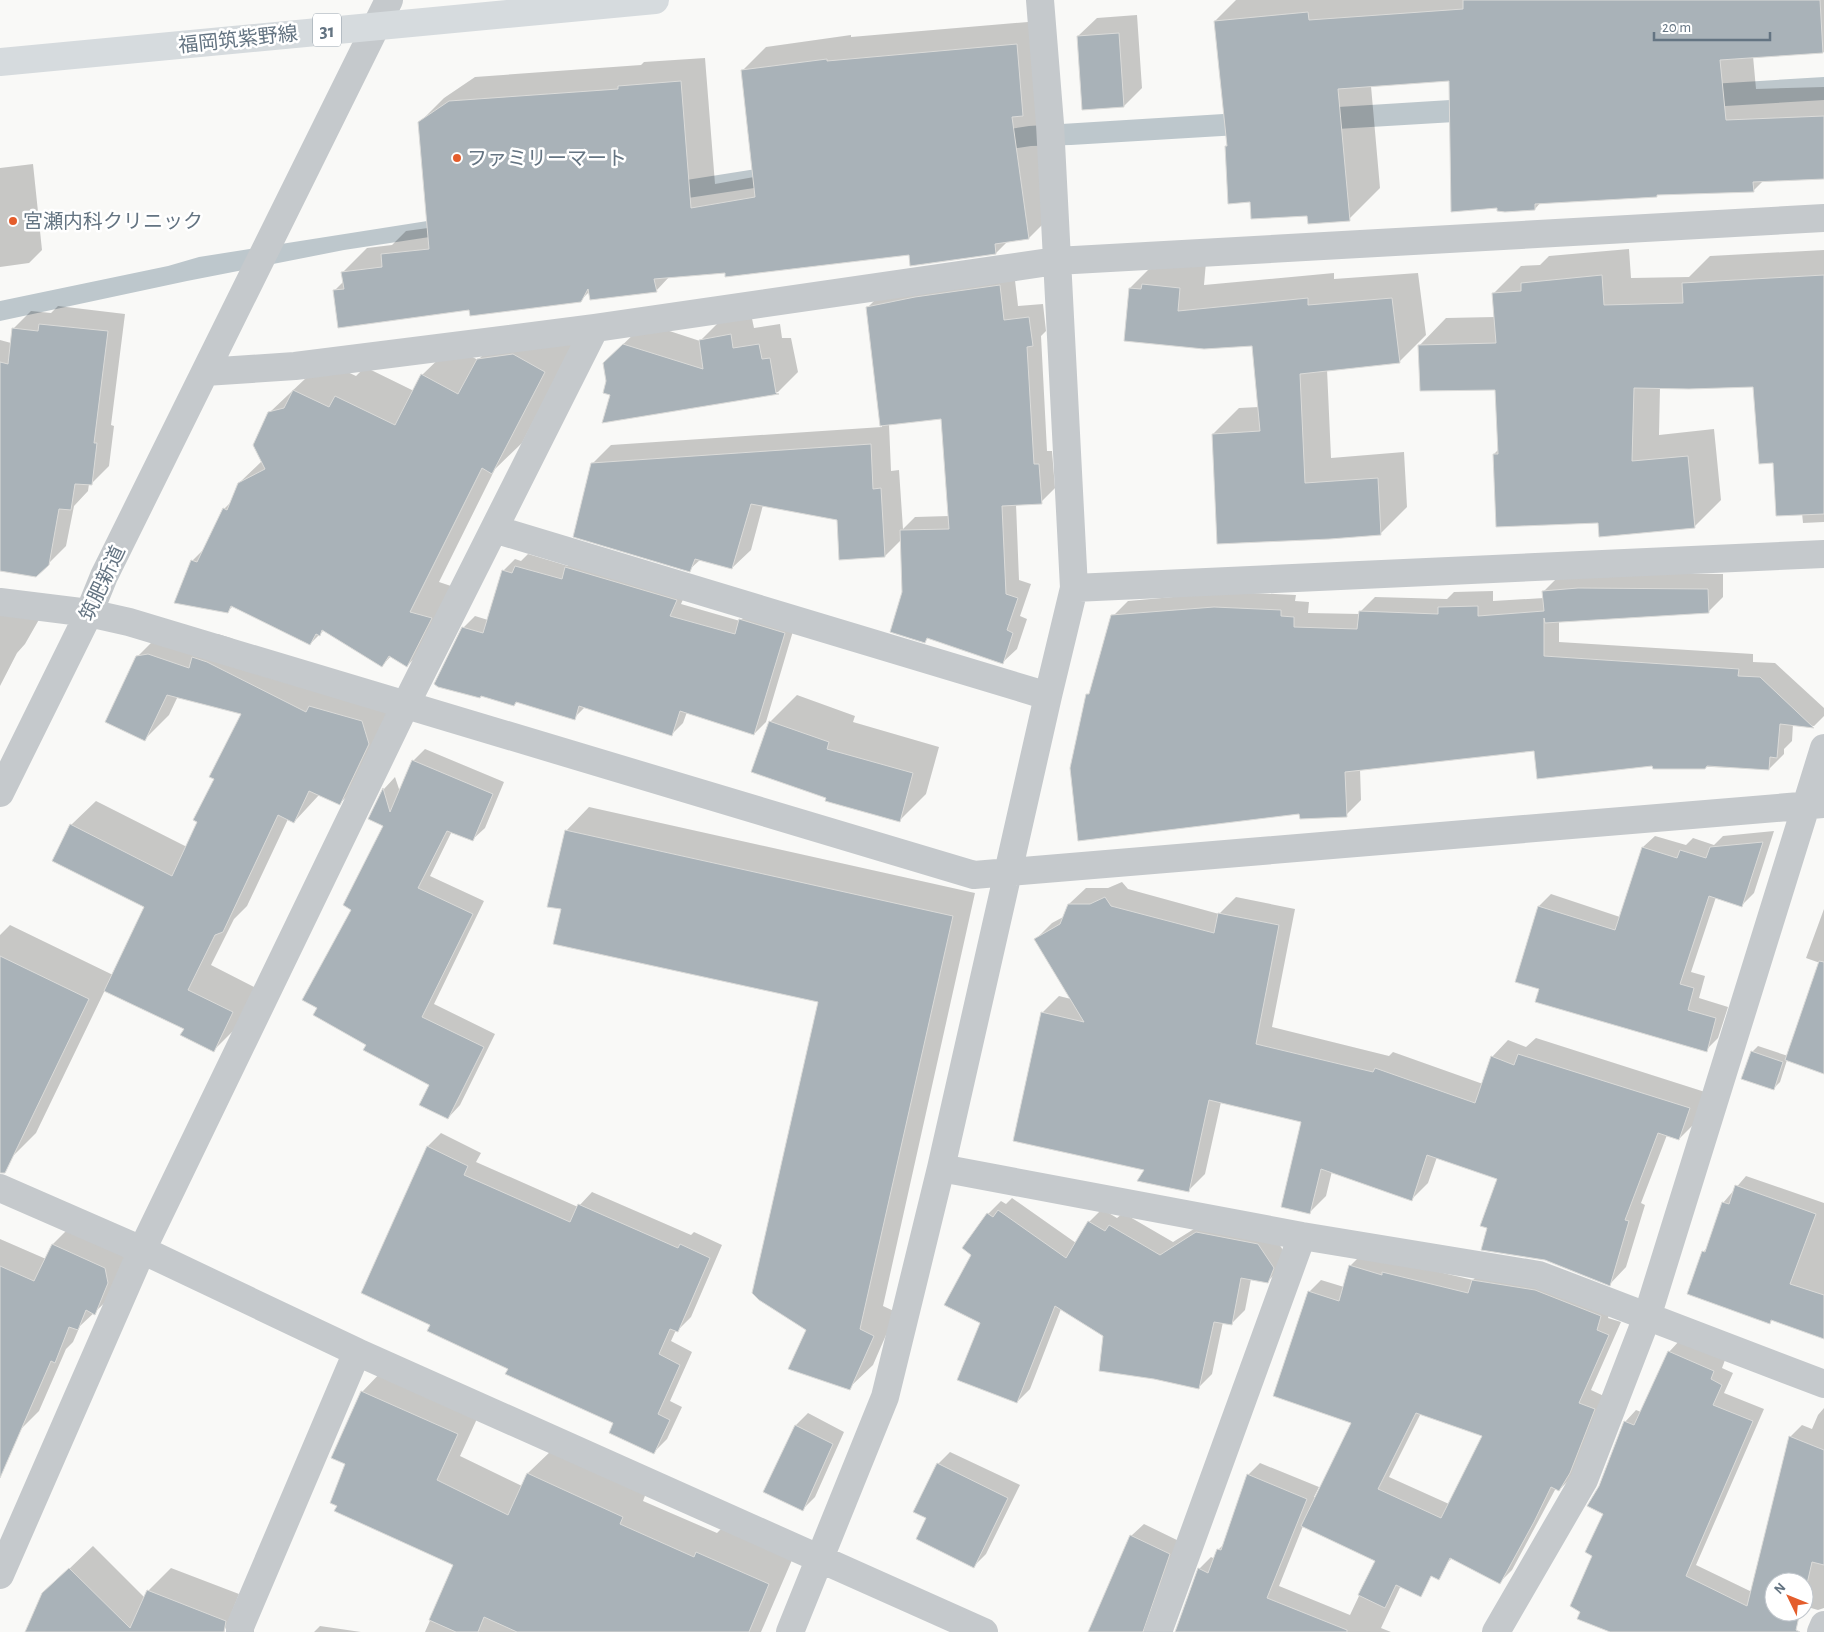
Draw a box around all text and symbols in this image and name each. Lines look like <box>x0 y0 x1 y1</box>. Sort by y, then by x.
scale bar <box>1654 10 1770 42</box>
road number: 31 <box>313 14 341 46</box>
text: 20 m <box>1662 20 1691 35</box>
street label: 福岡筑紫野線 <box>177 22 299 56</box>
place label: ファミリーマート <box>467 149 627 169</box>
marker: ファミリーマート <box>451 152 463 164</box>
place label: 宮瀬内科クリニック <box>23 211 203 232</box>
marker: 宮瀬内科クリニック <box>7 215 19 227</box>
street label: 筑肥新道 <box>75 542 129 624</box>
north arrow <box>1764 1572 1814 1622</box>
text: N <box>1772 1580 1789 1597</box>

